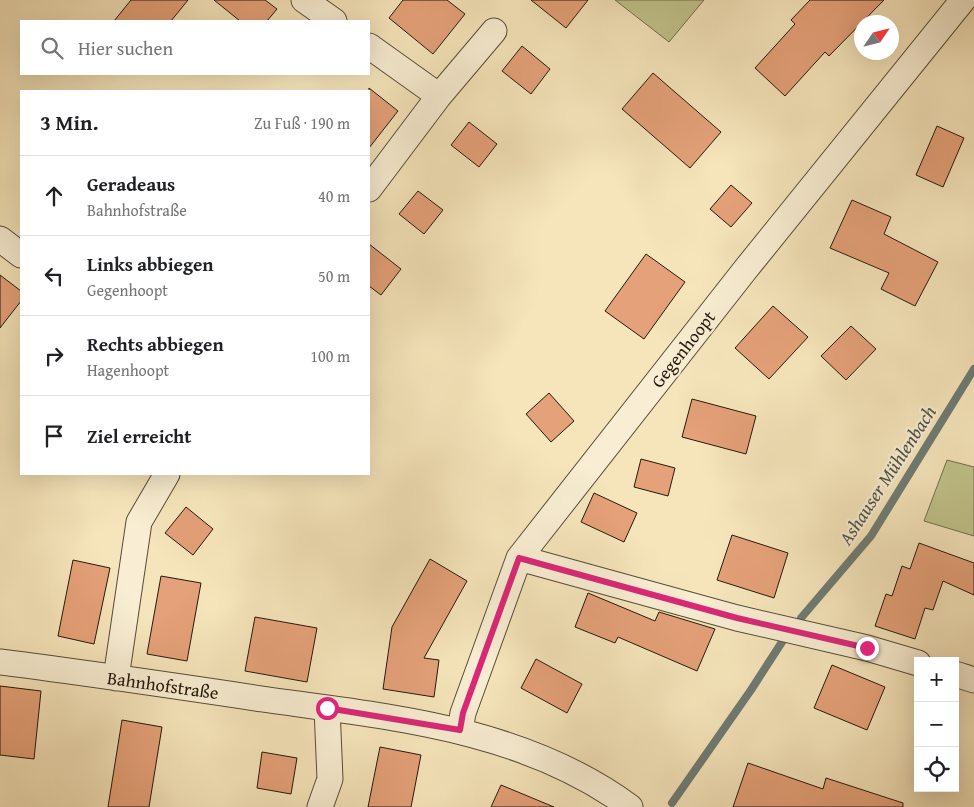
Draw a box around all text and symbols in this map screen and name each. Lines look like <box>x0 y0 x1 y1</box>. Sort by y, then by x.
north arrow <box>854 15 899 60</box>
search box <box>20 20 370 75</box>
icon: search <box>38 34 66 62</box>
text: Hier suchen <box>78 34 173 62</box>
text: 3 Min. <box>40 107 98 138</box>
text: Zu Fuß · 190 m <box>254 111 350 135</box>
text: Geradeaus <box>87 170 175 198</box>
icon: ahead <box>40 182 68 210</box>
text: 40 m <box>318 184 350 208</box>
text: Bahnhofstraße <box>87 198 187 222</box>
text: Links abbiegen <box>87 250 213 278</box>
icon: left <box>40 262 68 290</box>
text: 50 m <box>318 264 350 288</box>
text: Gegenhoopt <box>87 278 168 302</box>
street label: Gegenhoopt <box>644 304 722 393</box>
text: Rechts abbiegen <box>87 330 224 358</box>
icon: right <box>40 342 68 370</box>
text: 100 m <box>310 344 350 368</box>
text: Hagenhoopt <box>87 358 169 382</box>
water label: Ashauser Mühlenbach <box>831 399 943 551</box>
icon: arrive <box>40 422 68 450</box>
text: Ziel erreicht <box>87 422 191 450</box>
route end <box>856 637 879 660</box>
map controls <box>914 657 959 792</box>
button: + <box>914 657 959 702</box>
street label: Bahnhofstraße <box>106 664 220 706</box>
route start <box>316 697 339 720</box>
button: − <box>914 702 959 747</box>
button: locate <box>914 747 959 792</box>

